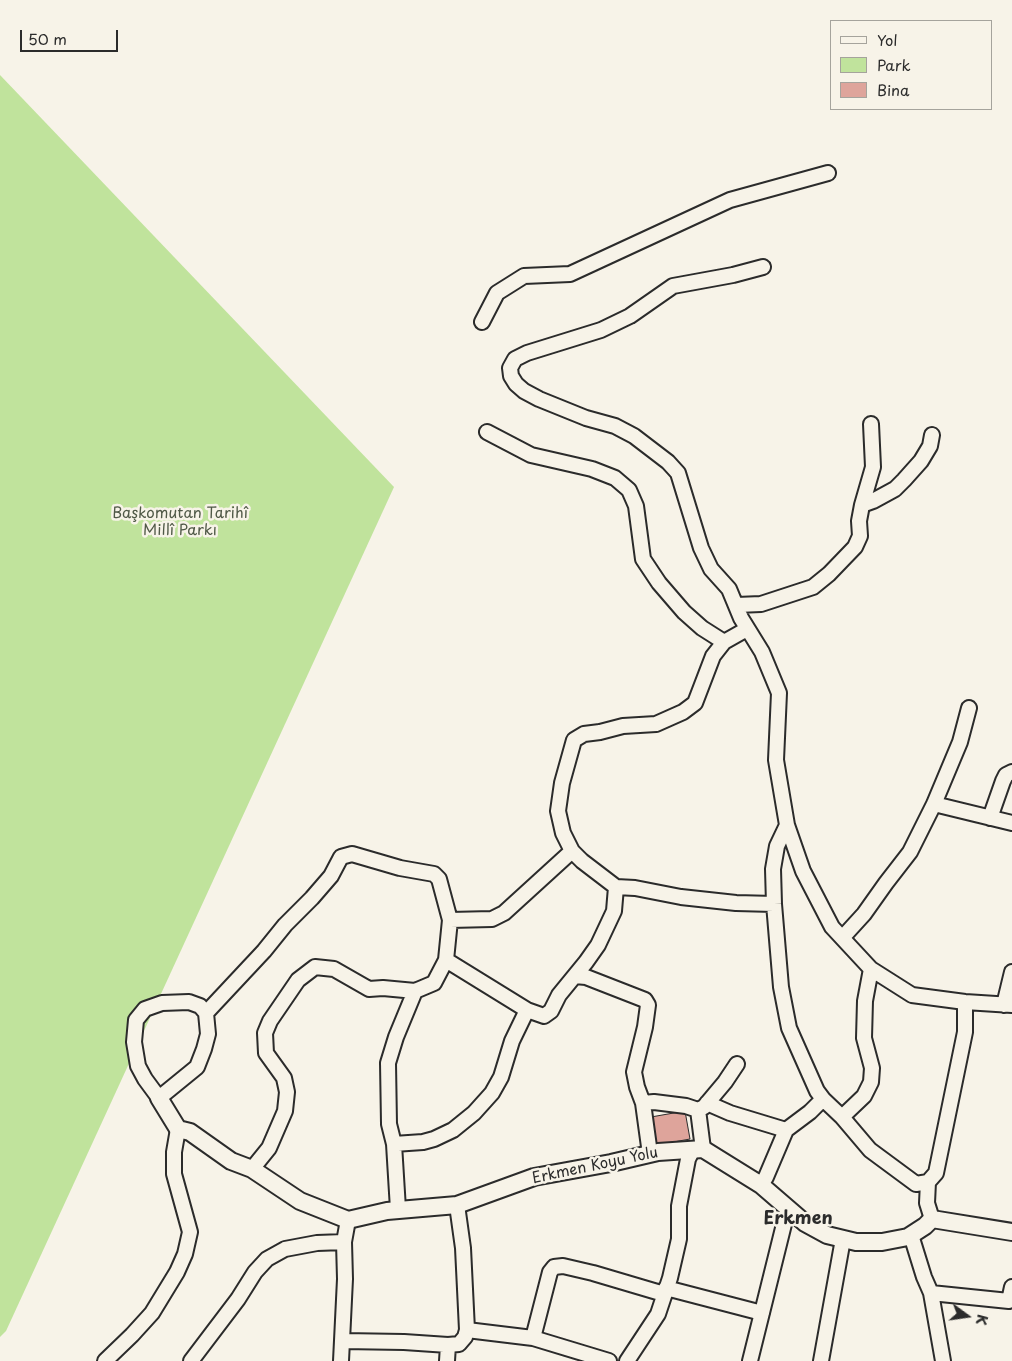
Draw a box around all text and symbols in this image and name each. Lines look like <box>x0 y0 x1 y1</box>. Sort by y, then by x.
scale bar <box>22 20 120 52</box>
legend <box>830 20 992 110</box>
text: 50 m <box>28 27 67 50</box>
text: Yol <box>877 28 898 51</box>
text: Park <box>877 53 911 76</box>
text: Bina <box>877 78 909 101</box>
park label: Başkomutan Tarihî Millî Parkı <box>112 505 248 540</box>
street label: Erkmen Koyu Yolu <box>530 1144 660 1188</box>
district label: Erkmen <box>763 1208 833 1230</box>
north arrow <box>942 1291 992 1341</box>
text: K <box>971 1312 993 1327</box>

